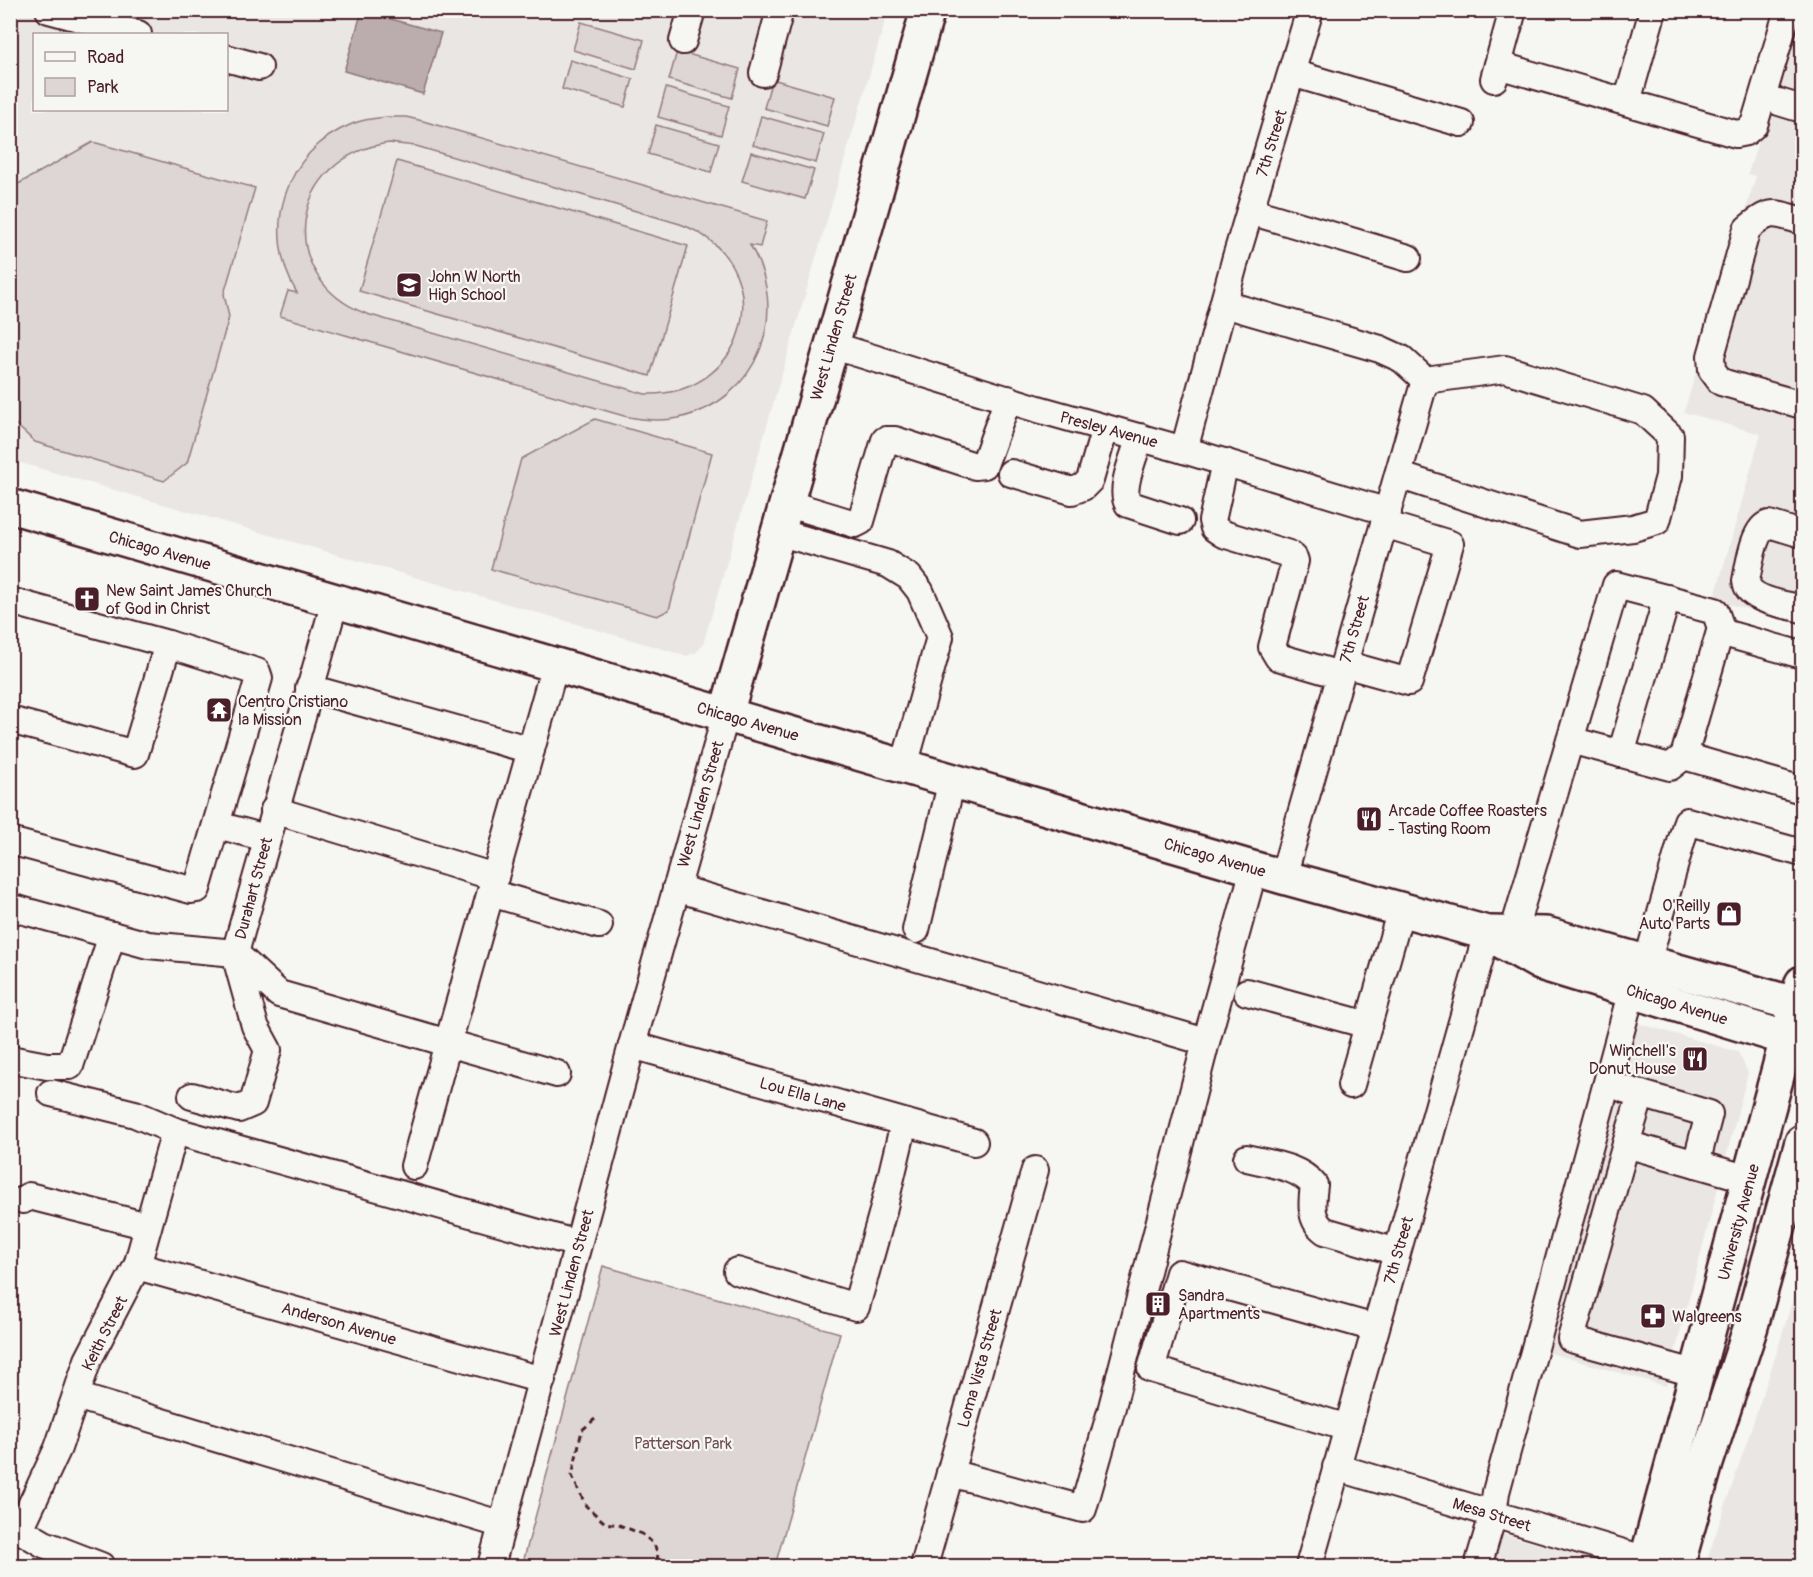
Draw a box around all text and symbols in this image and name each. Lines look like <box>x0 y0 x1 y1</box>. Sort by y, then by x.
legend <box>33 33 228 111</box>
text: Road <box>87 46 124 69</box>
text: Park <box>87 76 119 99</box>
street label: 7th Street <box>1252 107 1292 179</box>
place label: John W North High School <box>428 267 521 305</box>
school or university icon: John W North High School <box>394 270 424 300</box>
street label: West Linden Street <box>806 271 862 403</box>
street label: Presley Avenue <box>1058 407 1160 453</box>
street label: Chicago Avenue <box>106 527 213 575</box>
place label: New Saint James Church of God in Christ <box>106 581 272 619</box>
church icon: New Saint James Church of God in Christ <box>72 584 102 614</box>
street label: 7th Street <box>1336 593 1374 665</box>
place label: Centro Cristiano la Mission <box>238 692 348 730</box>
temple icon: Centro Cristiano la Mission <box>204 695 234 725</box>
street label: Chicago Avenue <box>694 698 801 746</box>
street label: West Linden Street <box>673 738 729 870</box>
place label: Arcade Coffee Roasters - Tasting Room <box>1388 801 1547 839</box>
restaurant icon: Arcade Coffee Roasters - Tasting Room <box>1354 804 1384 834</box>
street label: Durahart Street <box>231 834 277 942</box>
street label: Chicago Avenue <box>1161 834 1268 882</box>
place label: O'Reilly Auto Parts <box>1639 896 1710 934</box>
shop icon: O'Reilly Auto Parts <box>1714 899 1744 929</box>
street label: Chicago Avenue <box>1623 980 1730 1030</box>
place label: Winchell's Donut House <box>1589 1041 1676 1079</box>
restaurant icon: Winchell's Donut House <box>1680 1044 1710 1074</box>
street label: Lou Ella Lane <box>757 1073 848 1117</box>
street label: University Avenue <box>1714 1162 1764 1283</box>
street label: West Linden Street <box>545 1207 599 1339</box>
street label: 7th Street <box>1380 1214 1418 1286</box>
place label: Sandra Apartments <box>1178 1286 1260 1324</box>
building icon: Sandra Apartments <box>1143 1289 1173 1319</box>
street label: Keith Street <box>78 1292 132 1374</box>
street label: Anderson Avenue <box>279 1298 398 1350</box>
pharmacy icon: Walgreens <box>1638 1301 1668 1331</box>
street label: Loma Vista Street <box>953 1306 1007 1430</box>
place label: Walgreens <box>1672 1307 1742 1327</box>
park label: Patterson Park <box>634 1434 732 1454</box>
street label: Mesa Street <box>1450 1494 1534 1537</box>

